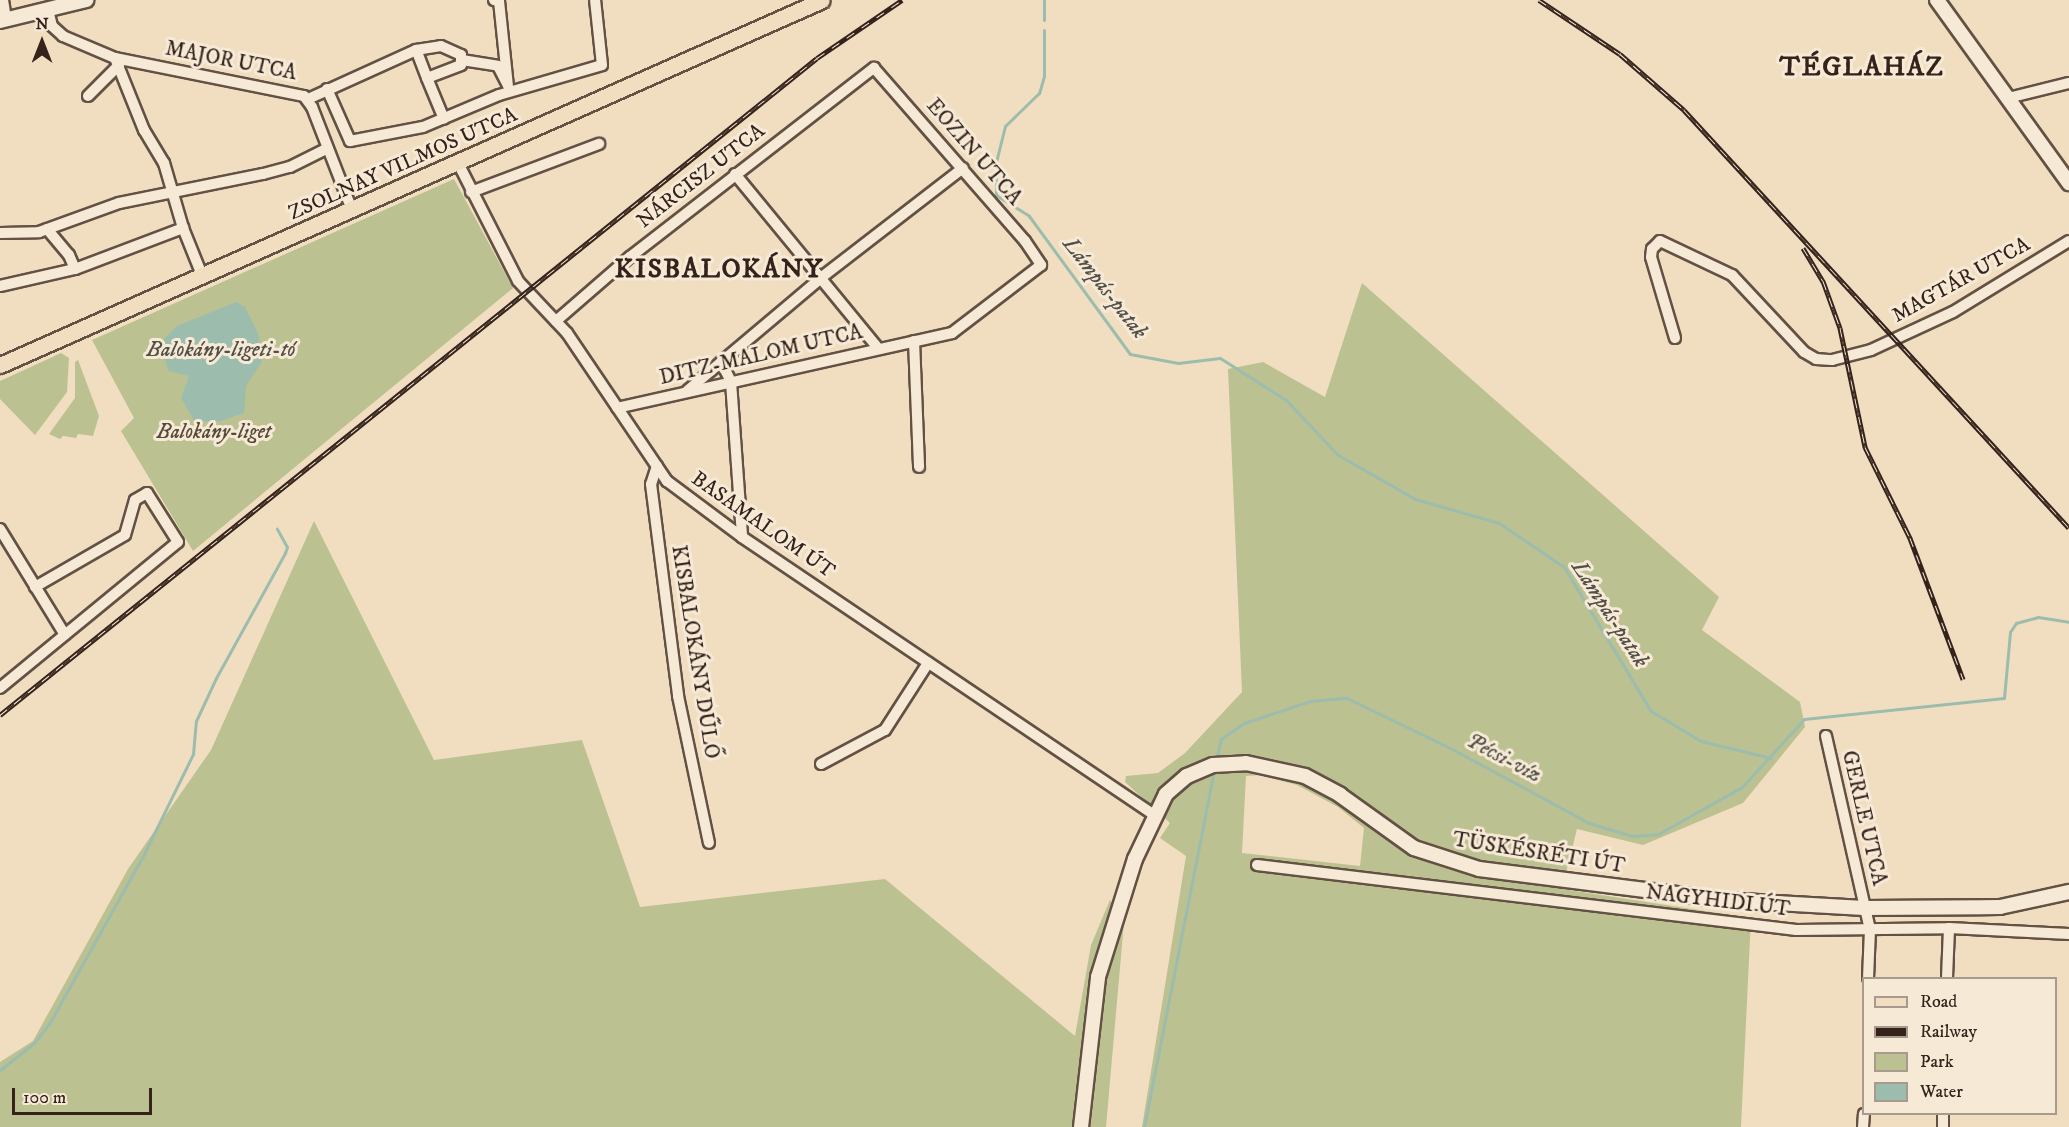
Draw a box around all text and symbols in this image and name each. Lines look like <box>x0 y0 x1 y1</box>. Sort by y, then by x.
north arrow <box>12 12 72 72</box>
text: N <box>35 14 49 34</box>
street label: MAJOR UTCA <box>163 36 299 86</box>
district label: TÉGLAHÁZ <box>1780 52 1944 84</box>
street label: EOZIN UTCA <box>921 93 1027 211</box>
street label: ZSOLNAY VILMOS UTCA <box>285 102 521 226</box>
street label: NÁRCISZ UTCA <box>632 118 770 234</box>
water label: Lámpás-patak <box>1057 232 1153 344</box>
street label: MAGTÁR UTCA <box>1888 232 2034 328</box>
district label: KISBALOKÁNY <box>615 254 823 286</box>
street label: DITZ-MALOM UTCA <box>657 319 865 391</box>
water label: Balokány-ligeti-tó <box>146 337 296 363</box>
park label: Balokány-liget <box>157 419 271 445</box>
street label: BASAMALOM ÚT <box>686 466 840 584</box>
street label: KISBALOKÁNY DŰLŐ <box>666 543 724 761</box>
water label: Lámpás-patak <box>1566 556 1654 672</box>
water label: Pécsi-víz <box>1462 727 1546 789</box>
street label: GERLE UTCA <box>1836 748 1892 888</box>
street label: TÜSKÉSRÉTI ÚT <box>1451 827 1627 879</box>
street label: NAGYHIDI ÚT <box>1644 880 1792 922</box>
legend <box>1862 977 2057 1115</box>
text: Road <box>1920 991 1957 1013</box>
text: Railway <box>1920 1021 1977 1043</box>
text: Park <box>1920 1051 1954 1073</box>
scale bar <box>15 1076 154 1114</box>
text: Water <box>1920 1081 1963 1103</box>
text: 100 m <box>23 1087 66 1109</box>

